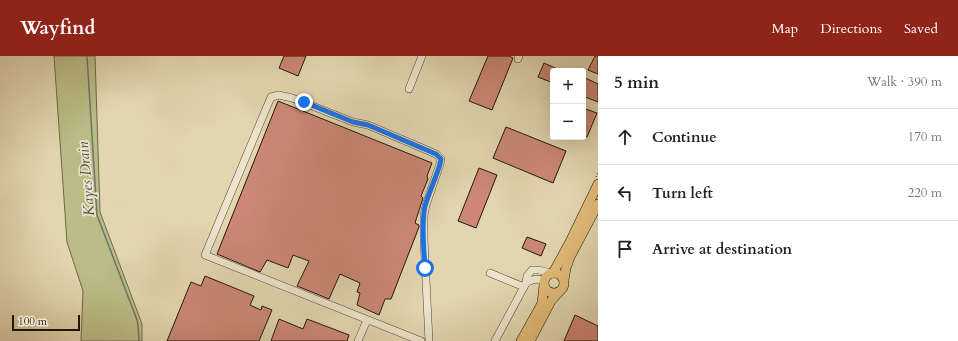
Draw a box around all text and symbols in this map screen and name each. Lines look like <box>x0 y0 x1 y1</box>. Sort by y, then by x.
text: Wayfind <box>20 15 95 41</box>
text: Map <box>772 19 798 38</box>
text: Directions <box>820 19 882 38</box>
text: Saved <box>904 19 938 38</box>
map controls <box>550 68 586 140</box>
button: + <box>550 68 586 104</box>
text: 5 min <box>614 71 659 94</box>
text: Walk · 390 m <box>867 73 942 91</box>
route end <box>295 93 313 111</box>
button: − <box>550 104 586 140</box>
icon: ahead <box>614 126 636 148</box>
text: Continue <box>652 127 717 147</box>
text: 170 m <box>908 128 942 146</box>
water label: Kayes Drain <box>73 140 99 217</box>
icon: left <box>614 182 636 204</box>
text: Turn left <box>652 183 713 203</box>
text: 220 m <box>908 184 942 202</box>
icon: arrive <box>614 238 636 260</box>
text: Arrive at destination <box>652 239 792 259</box>
route start <box>416 259 434 277</box>
scale bar <box>12 313 80 332</box>
text: 100 m <box>18 314 47 329</box>

